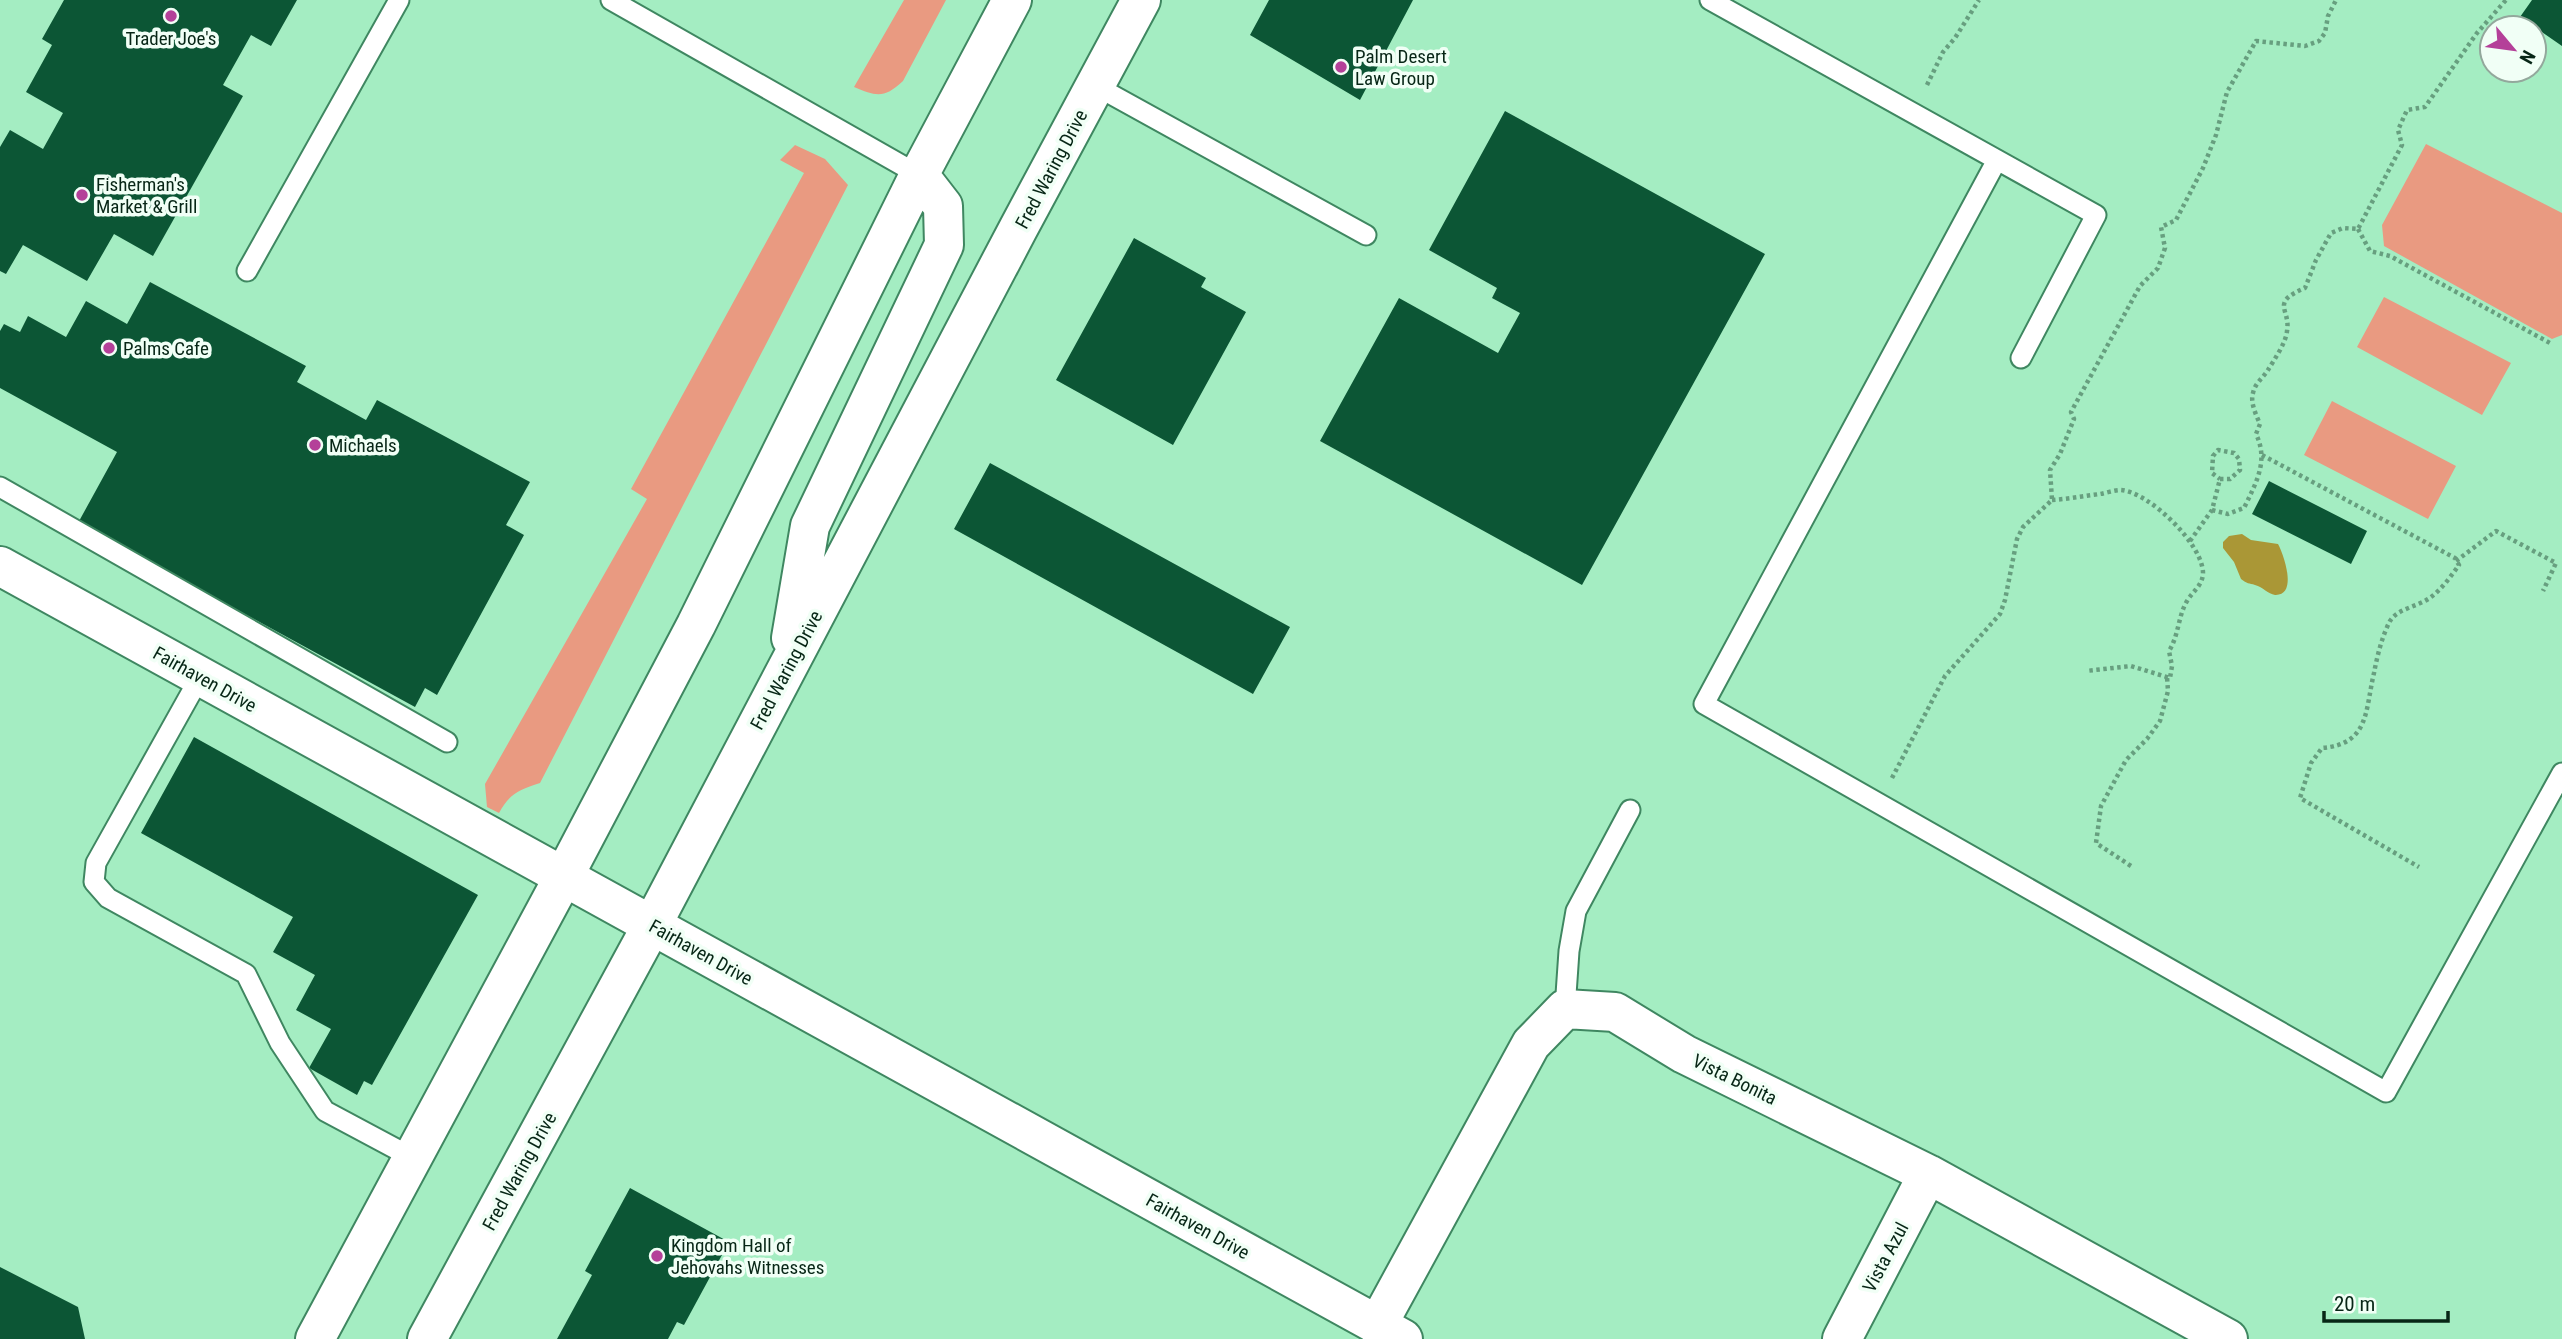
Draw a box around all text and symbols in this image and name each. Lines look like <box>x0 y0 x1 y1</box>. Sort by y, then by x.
marker: Trader Joe's <box>163 8 179 24</box>
north arrow <box>2478 14 2548 84</box>
place label: Trader Joe's <box>126 27 216 50</box>
place label: Palm Desert Law Group <box>1355 45 1447 90</box>
text: N <box>2515 46 2540 68</box>
marker: Palm Desert Law Group <box>1333 59 1349 75</box>
street label: Fred Waring Drive <box>1010 106 1092 233</box>
place label: Fisherman's Market & Grill <box>96 173 197 218</box>
marker: Fisherman's Market & Grill <box>74 187 90 203</box>
place label: Palms Cafe <box>123 337 209 360</box>
marker: Palms Cafe <box>101 340 117 356</box>
place label: Michaels <box>329 434 397 457</box>
marker: Michaels <box>307 437 323 453</box>
street label: Fred Waring Drive <box>745 607 827 734</box>
street label: Fairhaven Drive <box>149 642 261 717</box>
street label: Fairhaven Drive <box>645 915 757 990</box>
street label: Vista Bonita <box>1689 1049 1781 1110</box>
street label: Fred Waring Drive <box>478 1108 561 1234</box>
street label: Fairhaven Drive <box>1142 1189 1254 1264</box>
street label: Vista Azul <box>1858 1218 1913 1296</box>
place label: Kingdom Hall of Jehovahs Witnesses <box>671 1234 824 1279</box>
marker: Kingdom Hall of Jehovahs Witnesses <box>649 1248 665 1264</box>
scale bar <box>2324 1280 2448 1324</box>
text: 20 m <box>2334 1292 2375 1316</box>

